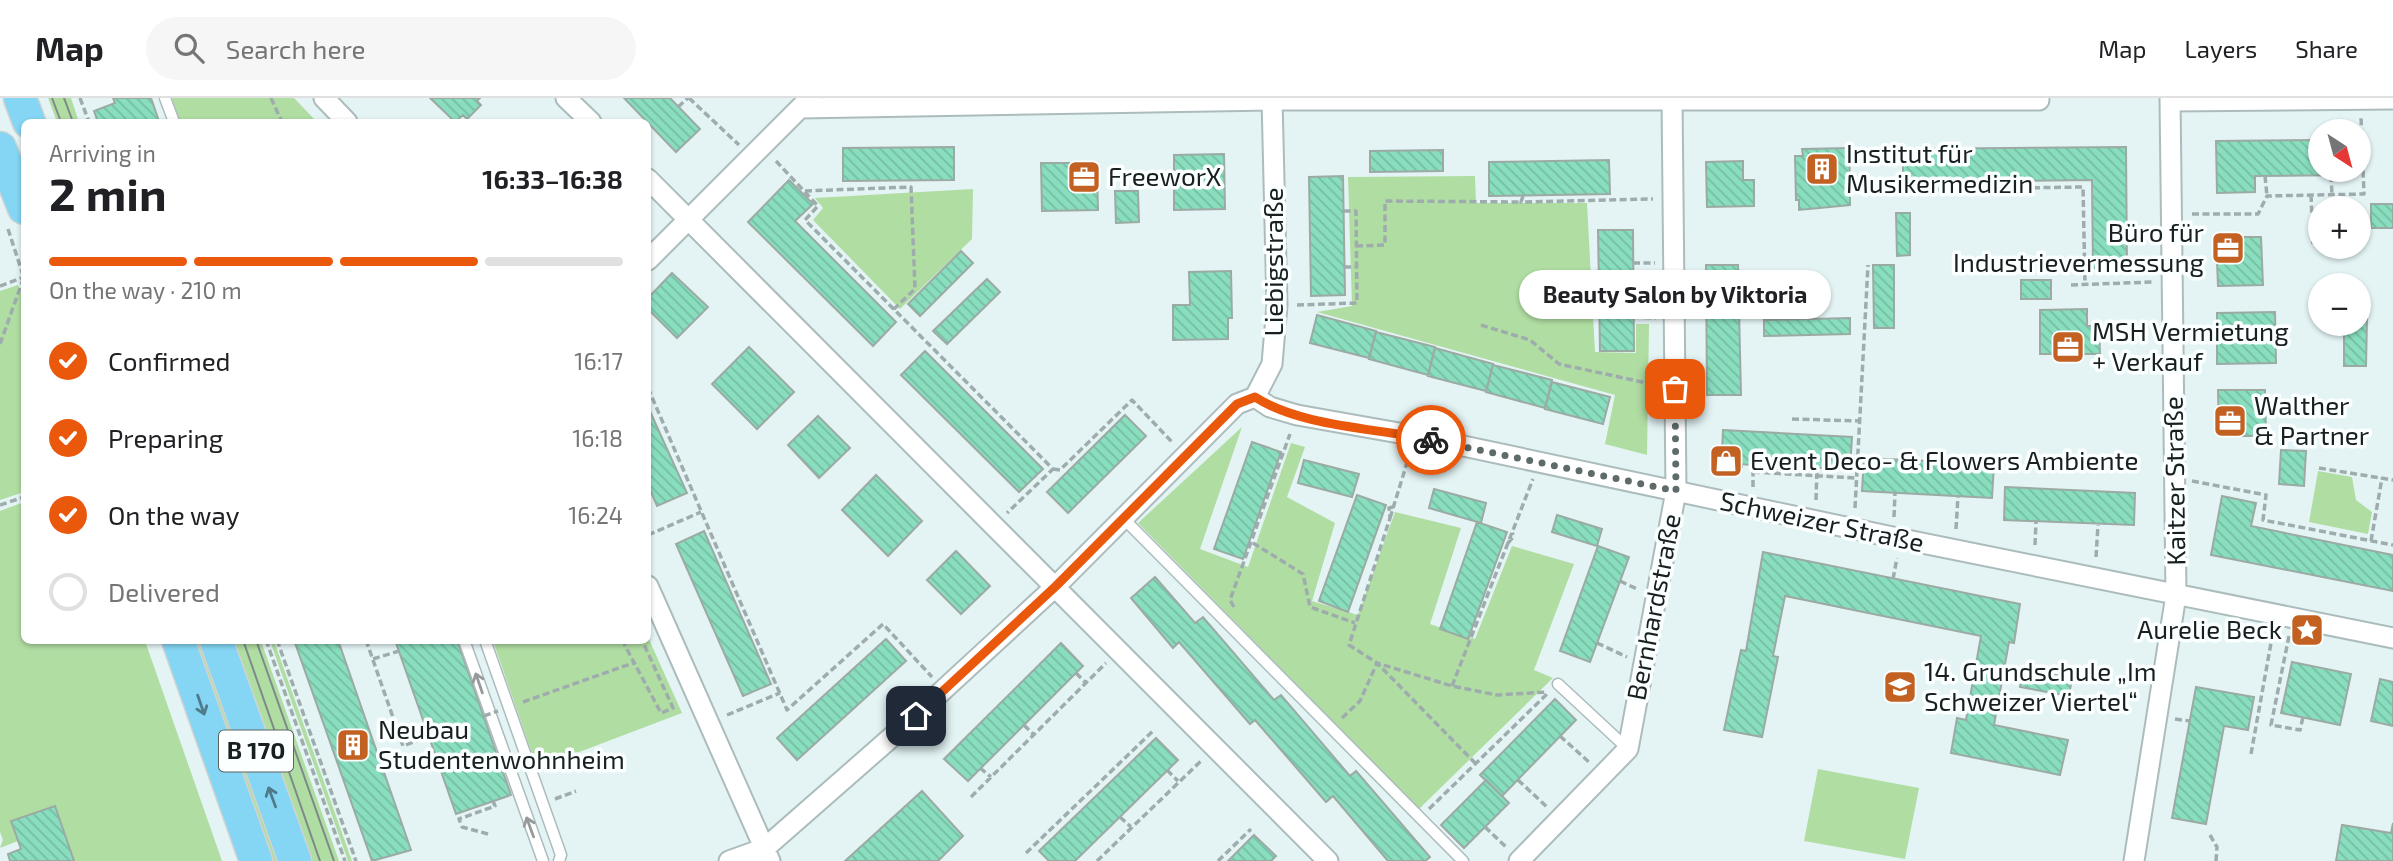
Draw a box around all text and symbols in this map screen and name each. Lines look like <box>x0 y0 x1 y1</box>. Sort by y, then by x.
search box <box>146 17 636 80</box>
text: Map <box>35 28 104 68</box>
icon: search <box>170 29 208 67</box>
text: Search here <box>226 33 365 64</box>
text: Map <box>2098 34 2146 63</box>
text: Layers <box>2184 34 2257 63</box>
text: Share <box>2295 34 2358 63</box>
north arrow <box>2308 119 2371 182</box>
map controls <box>2308 119 2371 336</box>
place label: Institut für Musikermedizin <box>1846 137 2033 198</box>
text: Arriving in <box>49 139 156 167</box>
building icon: Institut für Musikermedizin <box>1803 150 1841 188</box>
office icon: FreeworX <box>1065 158 1103 196</box>
place label: FreeworX <box>1108 160 1222 191</box>
text: 16:33–16:38 <box>482 163 623 194</box>
text: 2 min <box>49 165 167 220</box>
street label: Liebigstraße <box>1257 188 1288 336</box>
button: + <box>2308 196 2371 259</box>
place label: Büro für Industrievermessung <box>1953 216 2204 277</box>
office icon: Büro für Industrievermessung <box>2209 229 2247 267</box>
callout: Beauty Salon by Viktoria <box>1519 270 1831 319</box>
button: − <box>2308 273 2371 336</box>
text: On the way · 210 m <box>49 276 242 304</box>
text: Beauty Salon by Viktoria <box>1543 280 1807 308</box>
place label: MSH Vermietung + Verkauf <box>2092 315 2289 376</box>
office icon: MSH Vermietung + Verkauf <box>2049 328 2087 366</box>
icon: check <box>49 342 87 380</box>
text: Confirmed <box>108 345 231 376</box>
text: 16:17 <box>574 347 623 375</box>
pin <box>1645 359 1705 419</box>
icon: bag <box>1656 370 1694 408</box>
place label: Walther & Partner <box>2254 389 2369 450</box>
street label: Kaitzer Straße <box>2157 396 2190 566</box>
office icon: Walther & Partner <box>2211 402 2249 440</box>
courier <box>1396 405 1466 475</box>
icon: check <box>49 419 87 457</box>
icon: bike <box>1412 421 1450 459</box>
text: Preparing <box>108 422 223 453</box>
text: 16:18 <box>572 424 623 452</box>
shop icon: Event Deco- & Flowers Ambiente <box>1707 442 1745 480</box>
place label: Event Deco- & Flowers Ambiente <box>1750 444 2139 475</box>
street label: Schweizer Straße <box>1718 484 1927 557</box>
icon: check <box>49 496 87 534</box>
text: On the way <box>108 499 239 530</box>
text: 16:24 <box>568 501 623 529</box>
street label: Bernhardstraße <box>1619 511 1686 703</box>
text: Delivered <box>108 576 220 607</box>
place icon: Aurelie Beck <box>2288 611 2326 649</box>
place label: Aurelie Beck <box>2137 613 2282 644</box>
place label: 14. Grundschule „Im Schweizer Viertel“ <box>1924 655 2157 716</box>
school or university icon: 14. Grundschule „Im Schweizer Viertel“ <box>1881 668 1919 706</box>
one-way arrow <box>472 673 484 695</box>
pin <box>886 686 946 746</box>
one-way arrow <box>196 693 208 715</box>
icon: home <box>897 697 935 735</box>
place label: Neubau Studentenwohnheim <box>378 713 625 774</box>
building icon: Neubau Studentenwohnheim <box>334 726 372 764</box>
road number: B 170 <box>219 730 293 772</box>
one-way arrow <box>265 786 277 808</box>
one-way arrow <box>523 816 536 838</box>

